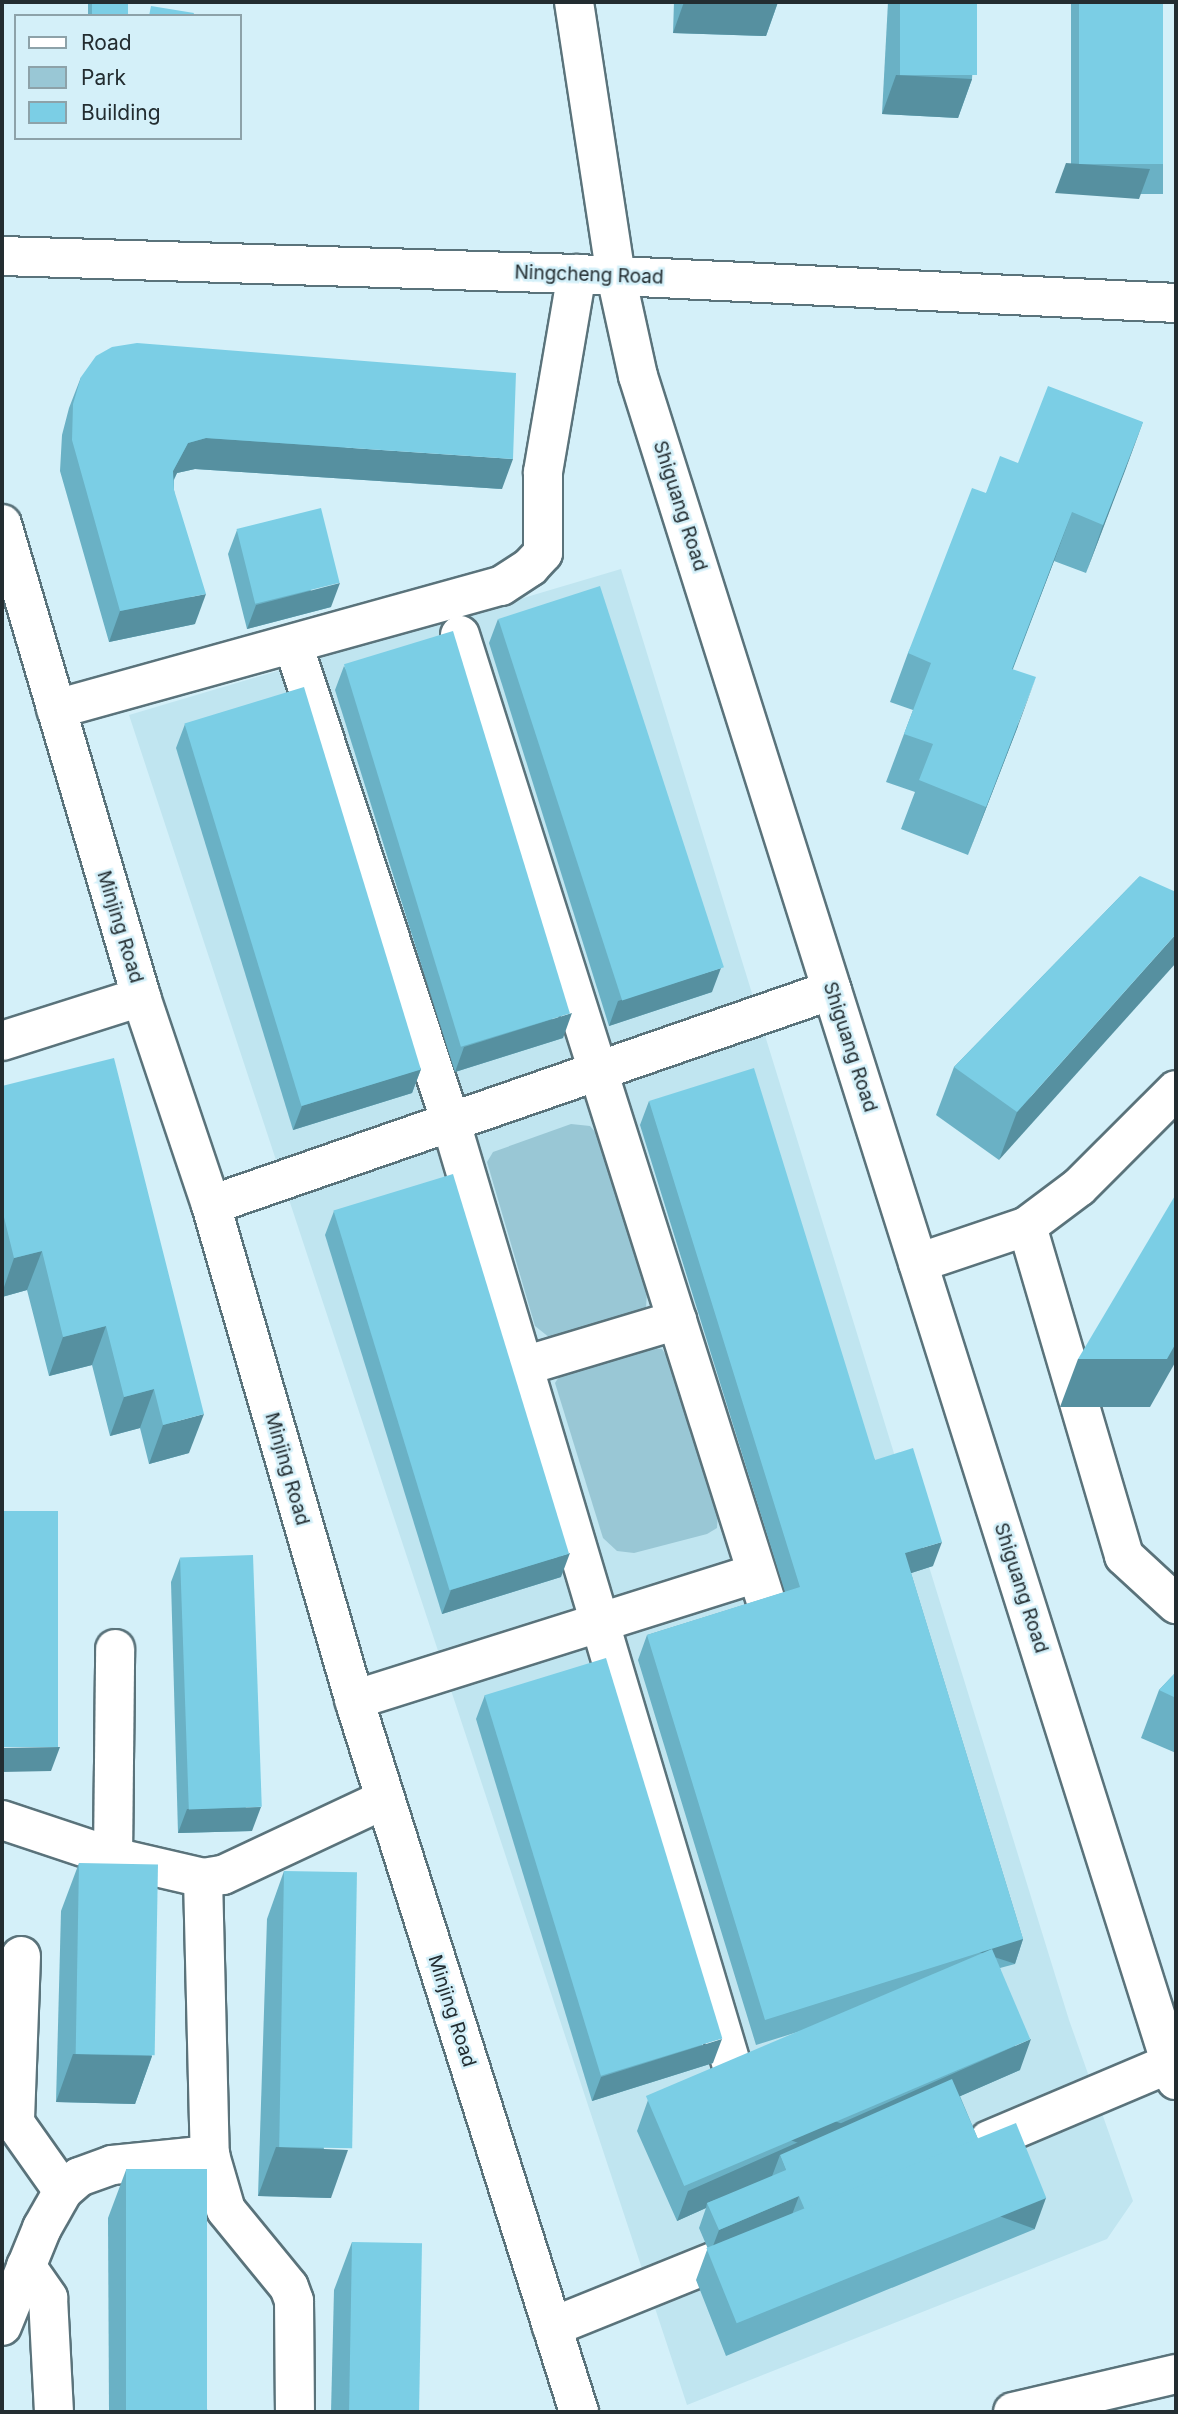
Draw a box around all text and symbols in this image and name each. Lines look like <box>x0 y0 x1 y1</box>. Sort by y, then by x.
legend <box>14 14 242 140</box>
text: Road <box>81 30 132 55</box>
text: Park <box>81 65 126 90</box>
text: Building <box>81 100 161 125</box>
street label: Ningcheng Road <box>514 261 664 289</box>
street label: Shiguang Road <box>648 438 712 574</box>
street label: Minjing Road <box>92 868 148 986</box>
street label: Shiguang Road <box>818 979 882 1115</box>
street label: Minjing Road <box>260 1410 314 1528</box>
street label: Shiguang Road <box>989 1520 1053 1656</box>
street label: Minjing Road <box>423 1952 481 2070</box>

